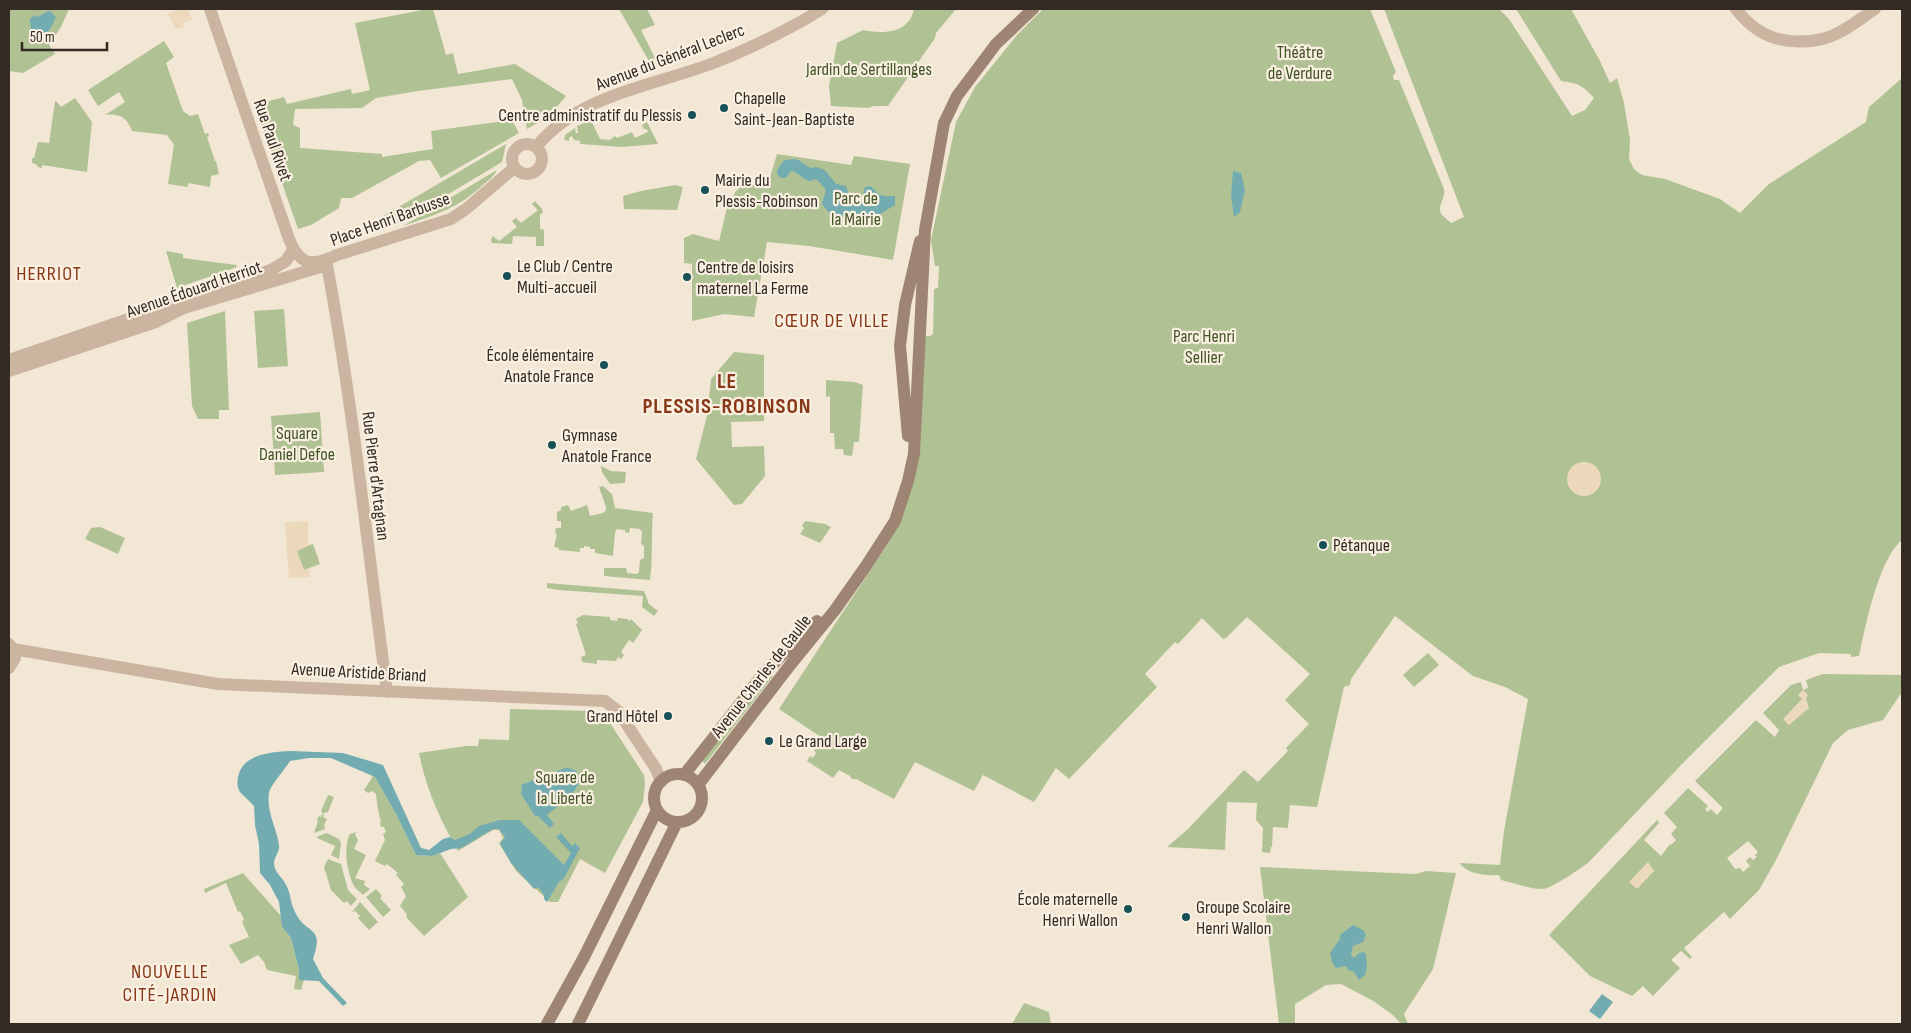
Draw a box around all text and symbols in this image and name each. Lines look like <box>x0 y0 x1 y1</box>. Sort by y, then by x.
street label: Avenue du Général Leclerc <box>592 19 747 96</box>
scale bar <box>22 20 108 52</box>
text: 50 m <box>30 28 55 47</box>
park label: Théâtre de Verdure <box>1268 42 1332 84</box>
park label: Jardin de Sertillanges <box>805 59 932 80</box>
place label: Chapelle Saint-Jean-Baptiste <box>734 88 855 130</box>
street label: Rue Paul Rivet <box>249 97 296 184</box>
marker: Chapelle Saint-Jean-Baptiste <box>718 102 730 114</box>
place label: Centre administratif du Plessis <box>498 105 682 126</box>
marker: Centre administratif du Plessis <box>686 109 698 121</box>
place label: Mairie du Plessis-Robinson <box>715 170 818 212</box>
marker: Mairie du Plessis-Robinson <box>699 184 711 196</box>
street label: Place Henri Barbusse <box>328 188 453 251</box>
park label: Parc de la Mairie <box>831 188 881 230</box>
street label: Avenue Édouard Herriot <box>123 256 265 323</box>
place label: Le Club / Centre Multi-accueil <box>517 256 613 298</box>
place label: Centre de loisirs maternel La Ferme <box>697 257 809 299</box>
district label: HERRIOT <box>16 262 82 286</box>
marker: Le Club / Centre Multi-accueil <box>501 270 513 282</box>
marker: Centre de loisirs maternel La Ferme <box>681 271 693 283</box>
district label: CŒUR DE VILLE <box>774 309 890 333</box>
park label: Parc Henri Sellier <box>1173 326 1235 368</box>
place label: École élémentaire Anatole France <box>486 345 594 387</box>
marker: École élémentaire Anatole France <box>598 359 610 371</box>
district label: LE PLESSIS-ROBINSON <box>642 368 812 420</box>
street label: Rue Pierre d'Artagnan <box>357 410 394 542</box>
park label: Square Daniel Defoe <box>259 423 335 465</box>
place label: Gymnase Anatole France <box>561 425 652 467</box>
marker: Gymnase Anatole France <box>546 439 558 451</box>
place label: Pétanque <box>1333 535 1390 556</box>
marker: Pétanque <box>1317 539 1329 551</box>
street label: Avenue Charles de Gaulle <box>706 611 816 743</box>
street label: Avenue Aristide Briand <box>290 658 427 687</box>
place label: Grand Hôtel <box>587 706 658 727</box>
marker: Grand Hôtel <box>662 710 674 722</box>
place label: Le Grand Large <box>779 731 867 752</box>
marker: Le Grand Large <box>763 735 775 747</box>
park label: Square de la Liberté <box>535 767 595 809</box>
place label: École maternelle Henri Wallon <box>1018 889 1118 931</box>
place label: Groupe Scolaire Henri Wallon <box>1196 897 1290 939</box>
marker: École maternelle Henri Wallon <box>1122 903 1134 915</box>
marker: Groupe Scolaire Henri Wallon <box>1180 911 1192 923</box>
district label: NOUVELLE CITÉ-JARDIN <box>123 960 217 1007</box>

